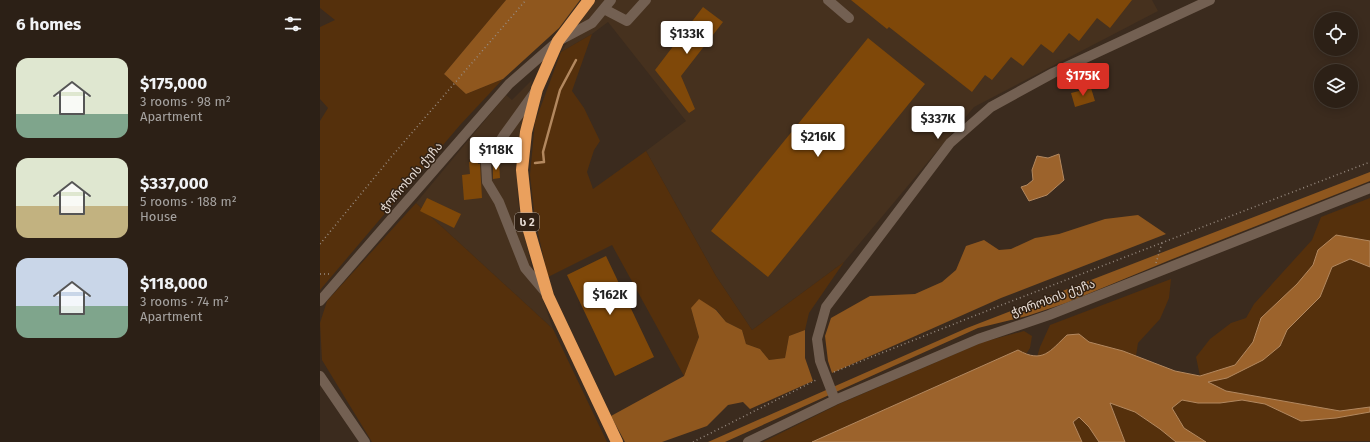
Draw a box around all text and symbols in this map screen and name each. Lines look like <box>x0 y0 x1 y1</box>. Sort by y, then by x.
map controls <box>1314 12 1358 108</box>
button: locate <box>1314 12 1358 56</box>
icon: filters <box>282 13 304 35</box>
text: 6 homes <box>16 14 81 35</box>
pin: $133K <box>659 21 715 55</box>
text: $133K <box>670 26 704 41</box>
pin: $175K <box>1055 63 1111 97</box>
button: layers <box>1314 64 1358 108</box>
text: $175K <box>1066 68 1100 83</box>
text: $175,000 <box>140 73 207 94</box>
icon: home <box>48 74 96 122</box>
text: 3 rooms · 98 m² <box>140 94 231 109</box>
pin: $337K <box>910 106 966 140</box>
text: Apartment <box>140 109 202 124</box>
text: $337K <box>921 111 955 126</box>
pin: $216K <box>790 124 846 158</box>
text: $216K <box>800 129 836 144</box>
pin: $118K <box>468 137 524 171</box>
street label: ჭოროხის ქუჩა <box>377 139 445 215</box>
text: $118K <box>479 142 513 157</box>
text: $337,000 <box>140 173 209 194</box>
icon: home <box>48 174 96 222</box>
text: 5 rooms · 188 m² <box>140 194 237 209</box>
text: House <box>140 209 177 224</box>
road number: ს 2 <box>515 213 539 231</box>
text: $118,000 <box>140 273 208 294</box>
icon: home <box>48 274 96 322</box>
street label: ჭოროხის ქუჩა <box>1009 276 1097 320</box>
pin: $162K <box>582 282 638 316</box>
text: $162K <box>593 287 627 302</box>
text: 3 rooms · 74 m² <box>140 294 229 309</box>
text: Apartment <box>140 309 202 324</box>

